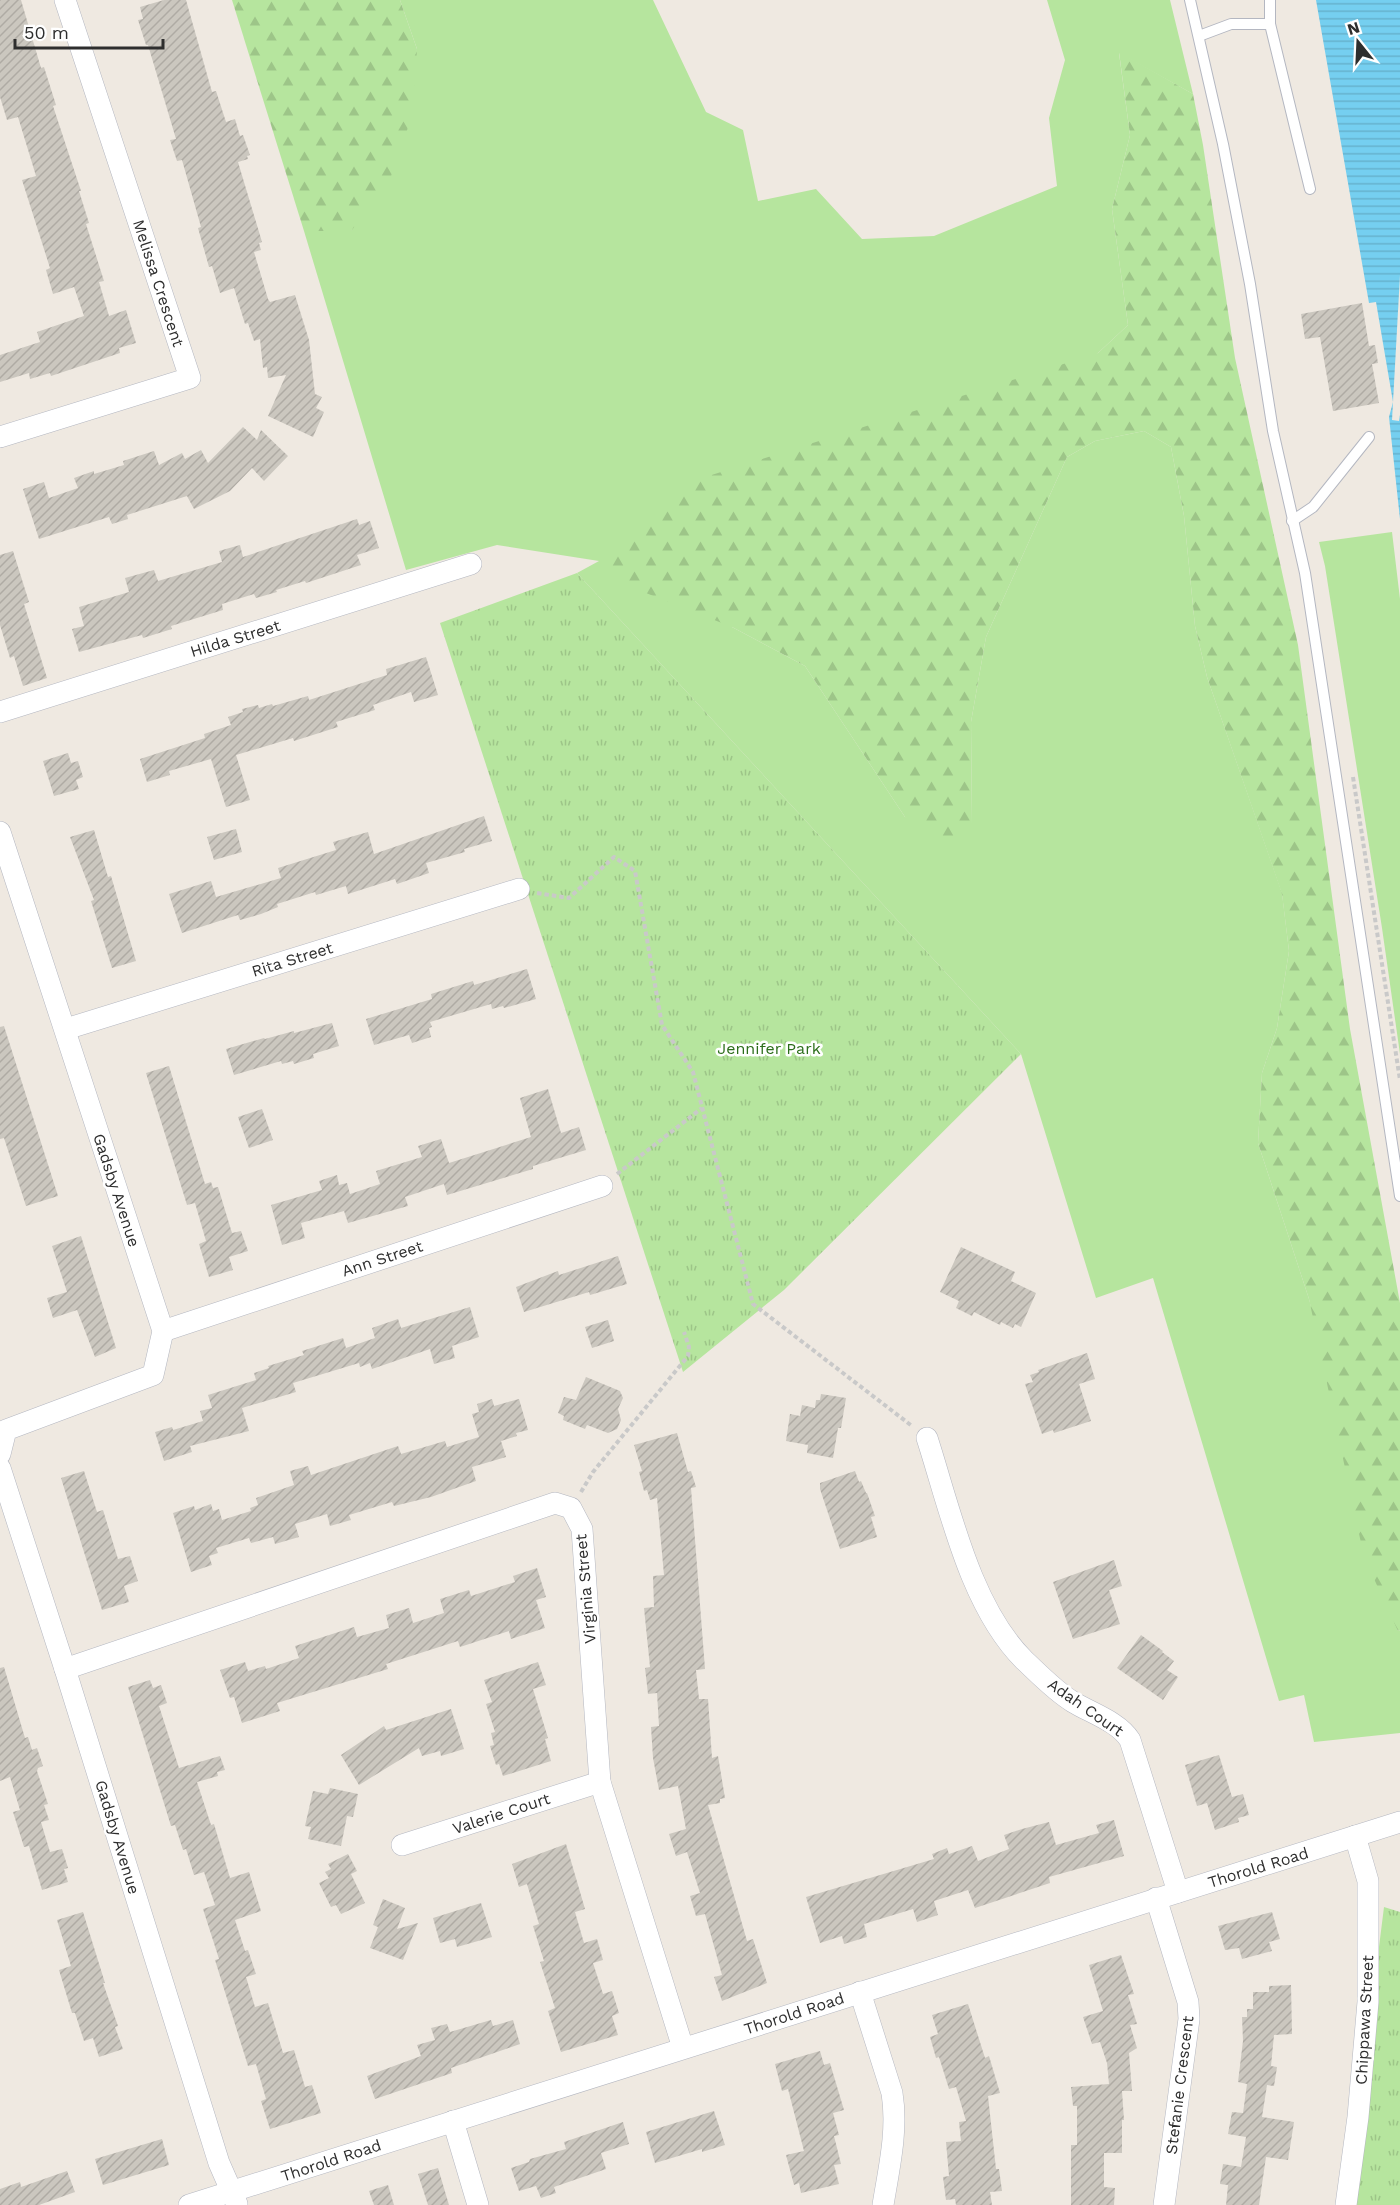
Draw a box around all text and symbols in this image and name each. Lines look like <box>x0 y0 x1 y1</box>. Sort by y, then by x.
scale bar <box>15 12 164 50</box>
north arrow <box>1328 12 1388 72</box>
text: N <box>1345 17 1362 39</box>
text: 50 m <box>24 22 69 43</box>
street label: Melissa Crescent <box>129 217 188 349</box>
street label: Hilda Street <box>188 616 283 661</box>
street label: Rita Street <box>249 938 335 981</box>
park label: Jennifer Park <box>717 1039 821 1058</box>
street label: Gadsby Avenue <box>89 1131 144 1249</box>
street label: Ann Street <box>339 1236 425 1280</box>
street label: Virginia Street <box>571 1533 600 1645</box>
street label: Adah Court <box>1044 1674 1127 1741</box>
street label: Gadsby Avenue <box>91 1778 144 1896</box>
street label: Valerie Court <box>450 1789 553 1838</box>
street label: Thorold Road <box>1206 1843 1311 1892</box>
street label: Chippawa Street <box>1352 1955 1377 2085</box>
street label: Thorold Road <box>742 1988 847 2039</box>
street label: Stefanie Crescent <box>1162 2014 1197 2155</box>
street label: Thorold Road <box>279 2135 384 2186</box>

